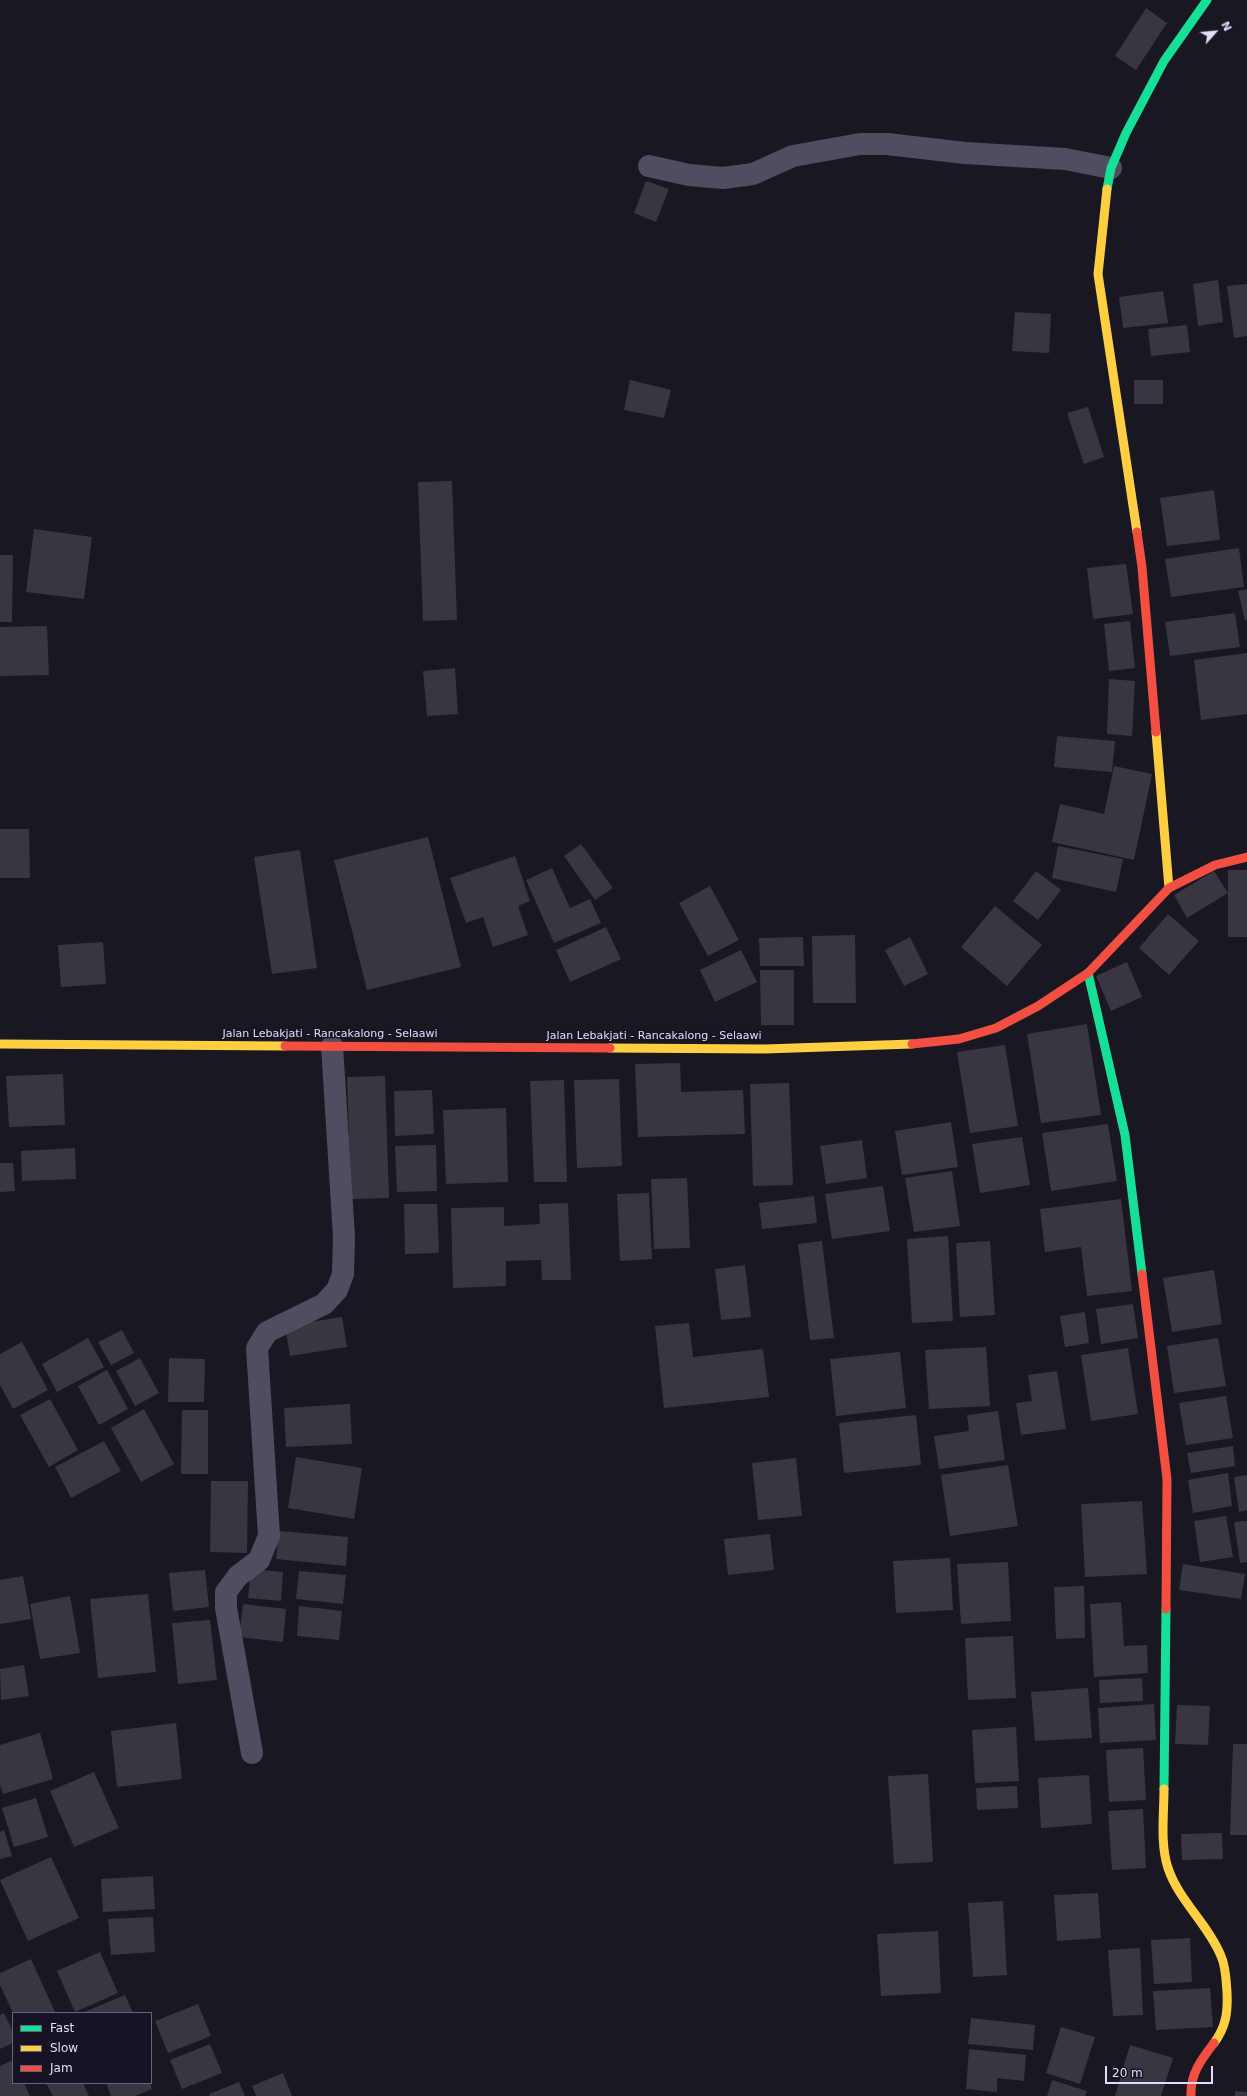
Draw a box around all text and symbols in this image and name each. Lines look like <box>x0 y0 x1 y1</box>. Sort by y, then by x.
north arrow <box>1195 12 1235 52</box>
text: N <box>1218 19 1234 33</box>
street label: Jalan Lebakjati - Rancakalong - Selaawi <box>222 1027 438 1041</box>
street label: Jalan Lebakjati - Rancakalong - Selaawi <box>546 1029 762 1043</box>
legend <box>12 2012 152 2084</box>
text: Fast <box>50 2021 74 2035</box>
text: Slow <box>50 2041 78 2055</box>
scale bar <box>1107 2058 1215 2084</box>
text: Jam <box>50 2061 73 2075</box>
text: 20 m <box>1112 2066 1143 2080</box>

